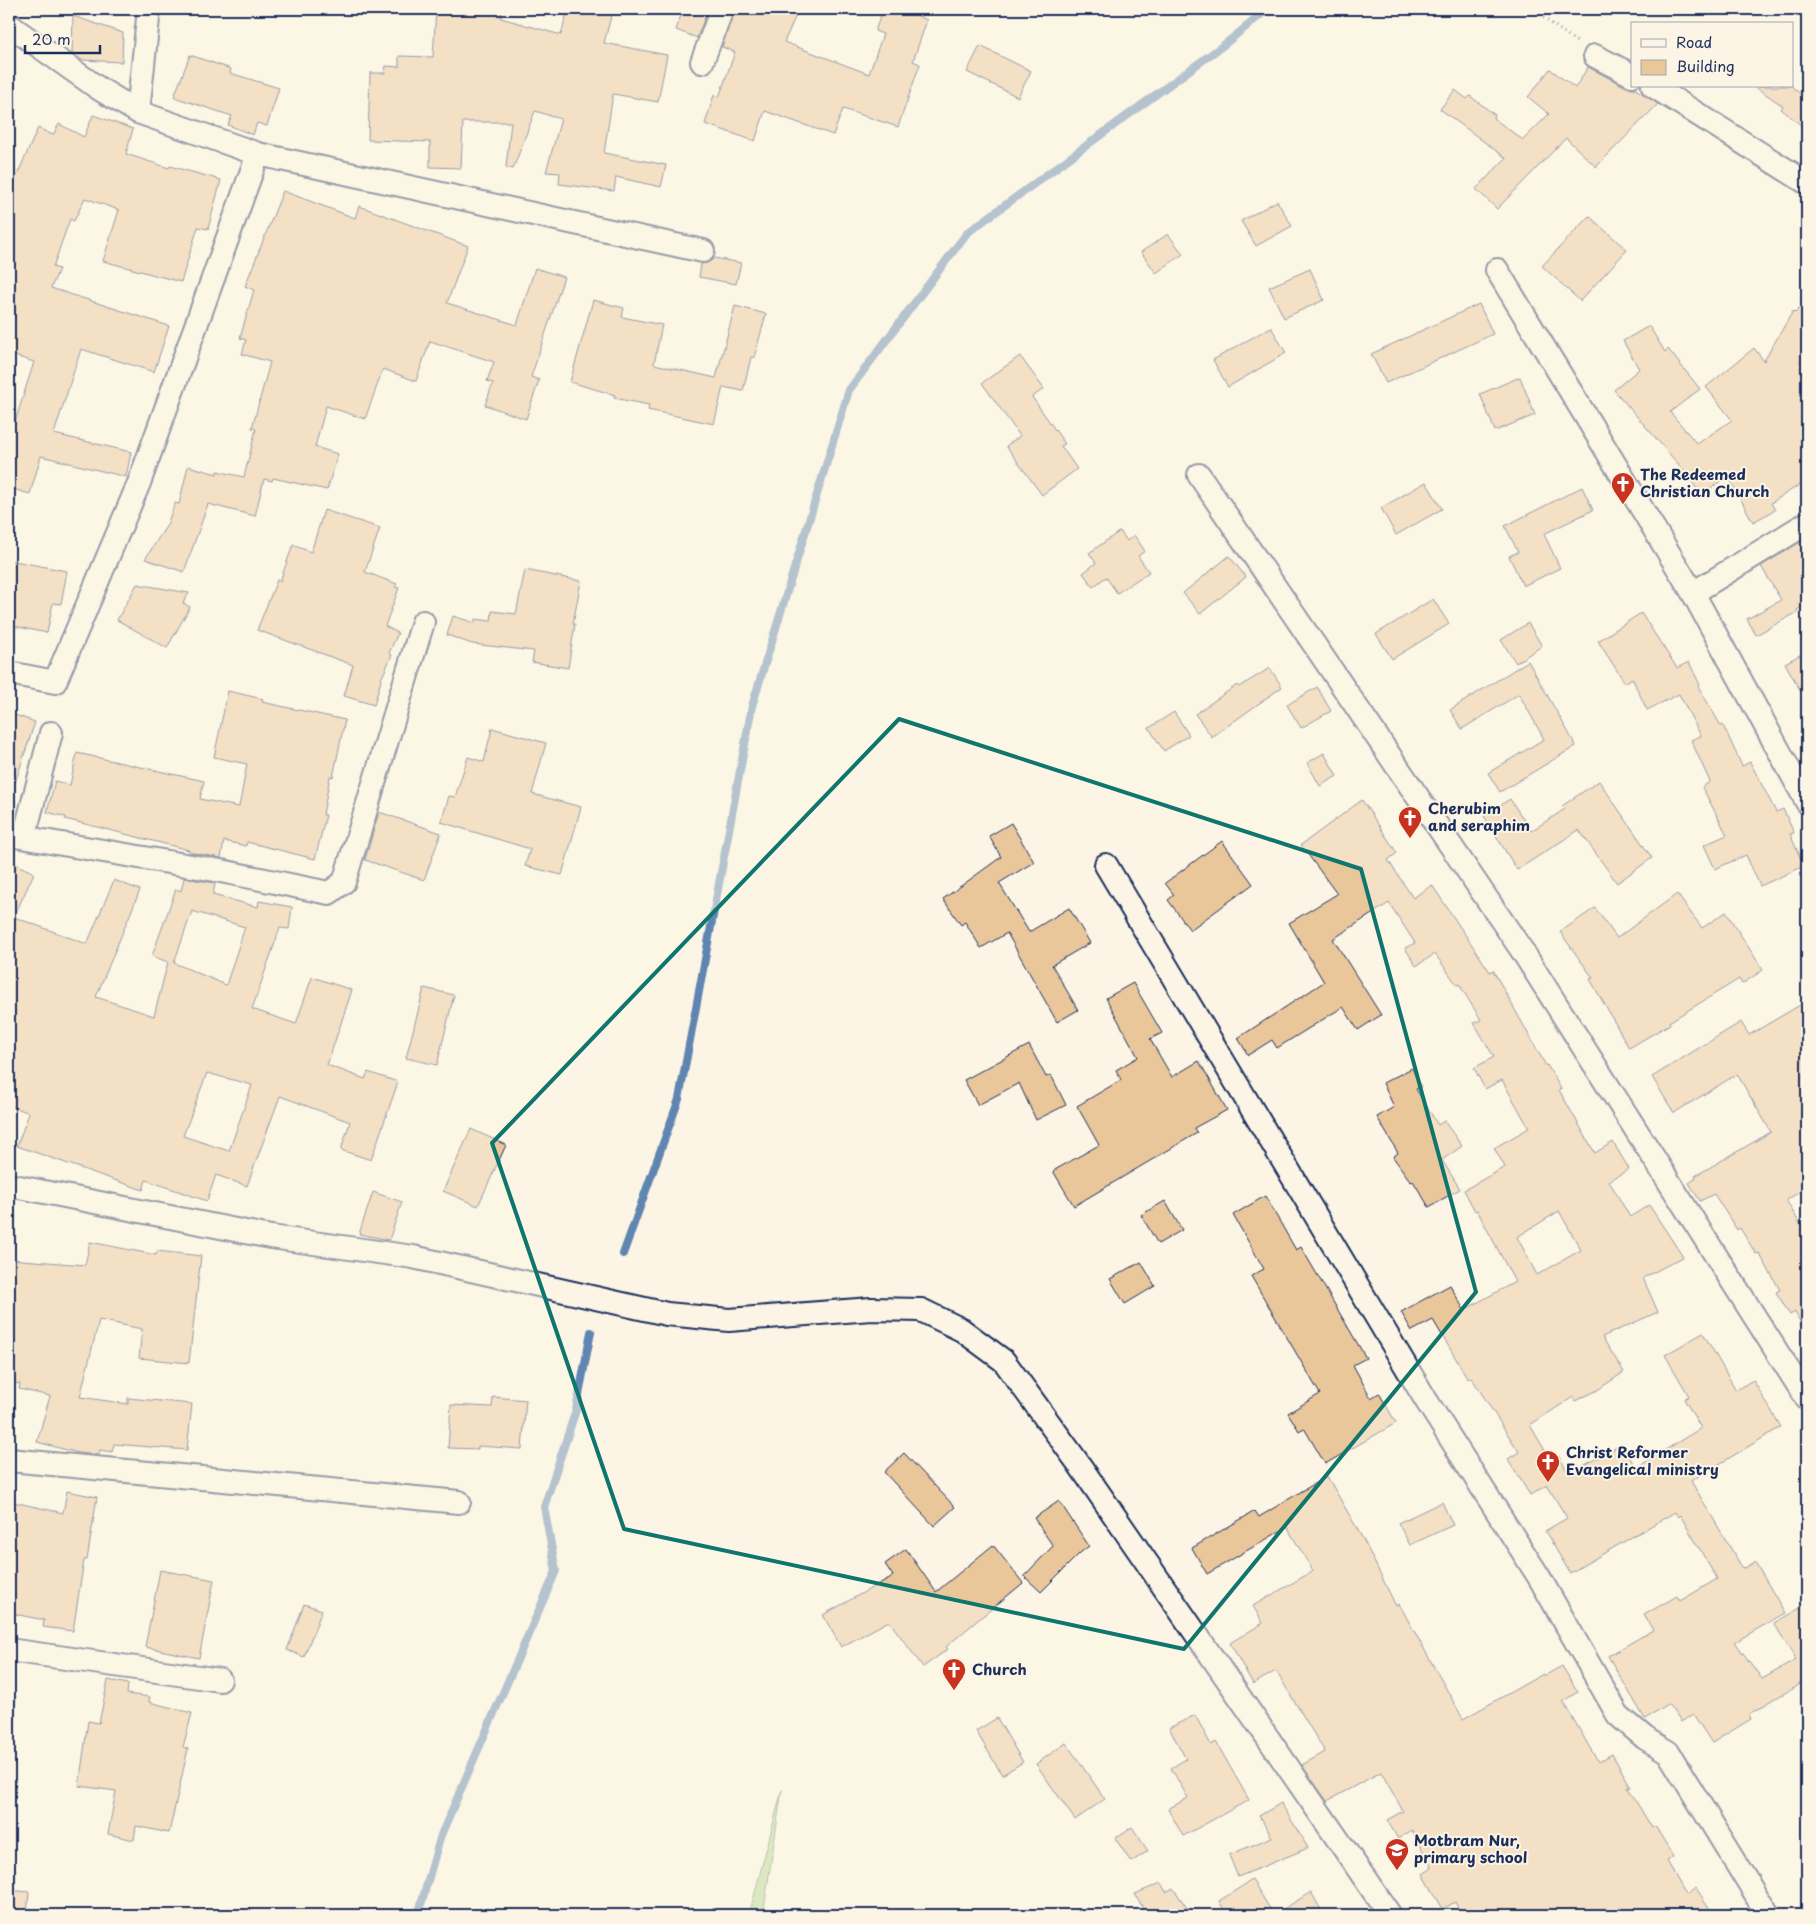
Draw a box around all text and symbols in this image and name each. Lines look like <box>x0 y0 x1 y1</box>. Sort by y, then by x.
scale bar <box>25 22 100 54</box>
legend <box>1631 22 1794 88</box>
text: 20 m <box>32 27 71 50</box>
text: Road <box>1676 30 1712 53</box>
text: Building <box>1676 54 1735 77</box>
place label: The Redeemed Christian Church <box>1640 462 1770 502</box>
church icon: The Redeemed Christian Church <box>1610 471 1636 505</box>
place label: Cherubim and seraphim <box>1428 796 1530 836</box>
church icon: Cherubim and seraphim <box>1397 805 1423 839</box>
place label: Christ Reformer Evangelical ministry <box>1566 1440 1719 1480</box>
church icon: Christ Reformer Evangelical ministry <box>1535 1449 1561 1483</box>
church icon: Church <box>941 1657 967 1691</box>
place label: Church <box>972 1657 1027 1680</box>
place label: Motbram Nur, primary school <box>1414 1828 1527 1868</box>
school or university icon: Motbram Nur, primary school <box>1384 1837 1410 1871</box>

